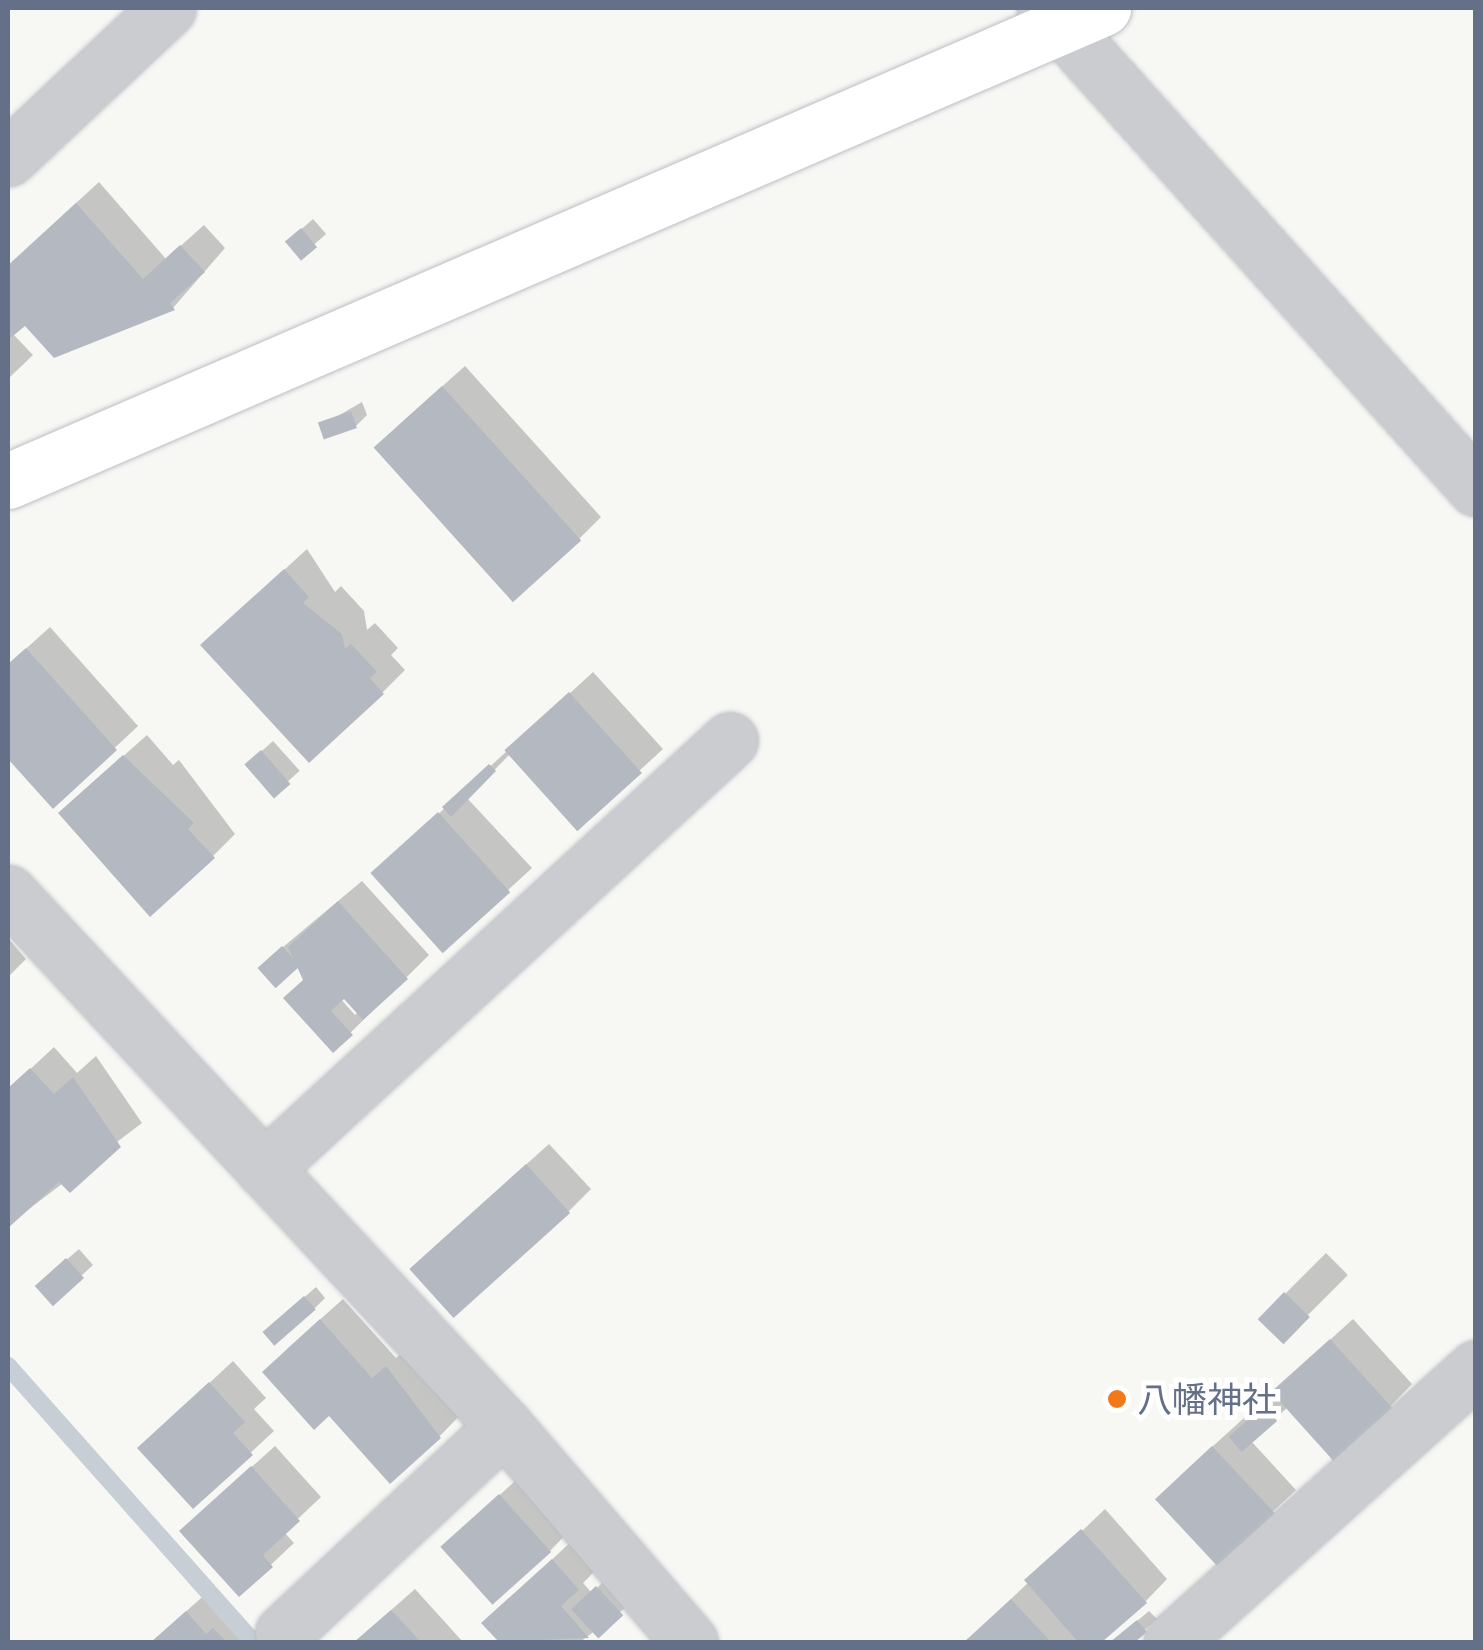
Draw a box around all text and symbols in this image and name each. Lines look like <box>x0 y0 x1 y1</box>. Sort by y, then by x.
place label: 八幡神社 <box>1137 1378 1277 1420</box>
marker: 八幡神社 <box>1106 1388 1128 1410</box>

